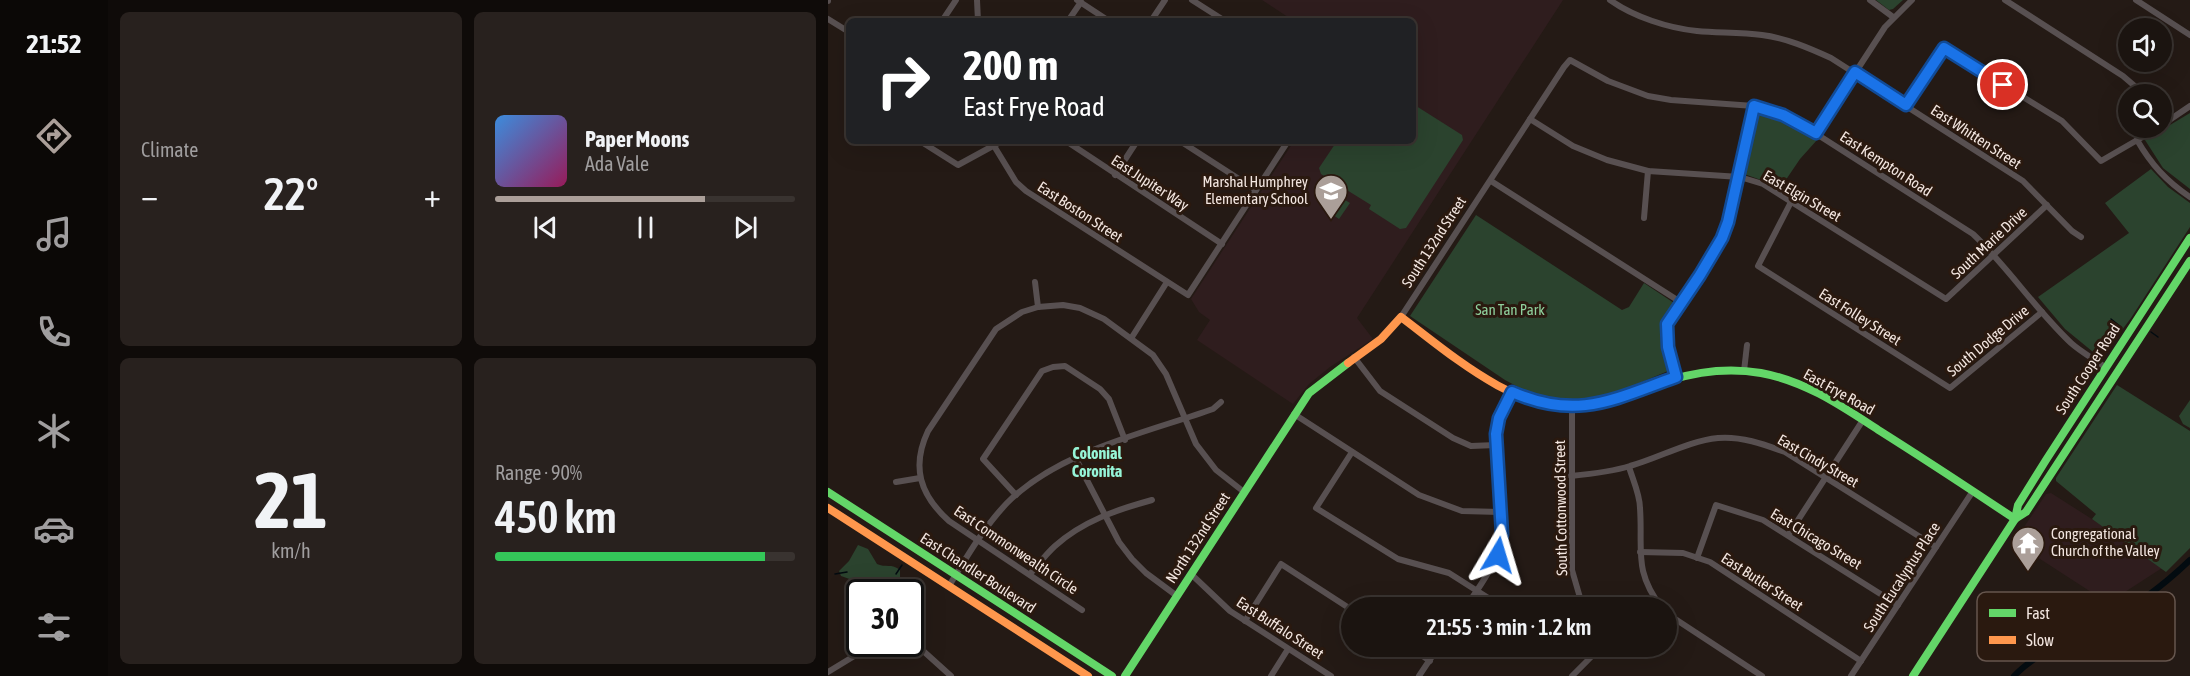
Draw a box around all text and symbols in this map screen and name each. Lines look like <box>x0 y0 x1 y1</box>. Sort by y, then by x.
map controls <box>2118 18 2172 138</box>
button: sound <box>2118 18 2172 72</box>
text: 21:52 <box>26 28 82 59</box>
text: 200 m <box>963 41 1058 89</box>
icon: right <box>864 42 942 120</box>
pin <box>1977 59 2028 110</box>
icon: arrive <box>1986 68 2019 101</box>
button: search <box>2118 84 2172 138</box>
text: East Frye Road <box>963 91 1105 122</box>
street label: East Whitten Street <box>1928 101 2025 172</box>
icon: directions <box>33 115 75 157</box>
text: Paper Moons <box>585 126 689 152</box>
street label: East Kempton Road <box>1837 128 1935 200</box>
text: Climate <box>141 138 198 161</box>
street label: East Jupiter Way <box>1108 151 1192 214</box>
text: Ada Vale <box>585 152 649 175</box>
street label: East Elgin Street <box>1760 166 1844 225</box>
text: 22° <box>264 168 318 220</box>
place label: Marshal Humphrey Elementary School <box>1203 173 1308 207</box>
school or university icon: Marshal Humphrey Elementary School <box>1313 173 1349 220</box>
text: − <box>141 176 158 214</box>
text: + <box>424 176 441 214</box>
street label: East Boston Street <box>1035 178 1126 245</box>
street label: South 132nd Street <box>1398 193 1469 290</box>
street label: South Marie Drive <box>1947 203 2030 282</box>
icon: previous <box>529 211 562 244</box>
icon: pause <box>629 211 662 244</box>
icon: next <box>729 211 762 244</box>
icon: music <box>33 213 75 255</box>
street label: East Folley Street <box>1816 285 1904 349</box>
park label: San Tan Park <box>1475 301 1545 318</box>
street label: South Dodge Drive <box>1944 302 2032 380</box>
icon: phone <box>33 311 75 353</box>
street label: South Cooper Road <box>2052 320 2123 417</box>
street label: East Frye Road <box>1801 365 1878 418</box>
icon: climate <box>33 410 75 452</box>
street label: East Cindy Street <box>1775 431 1862 491</box>
street label: South Cottonwood Street <box>1551 440 1570 576</box>
district label: Colonial Coronita <box>1072 444 1122 480</box>
text: 21 <box>254 455 328 545</box>
text: Range · 90% <box>495 461 582 484</box>
street label: North 132nd Street <box>1162 489 1233 586</box>
text: 450 km <box>495 491 617 543</box>
street label: East Commonwealth Circle <box>951 502 1082 597</box>
street label: East Chicago Street <box>1768 505 1865 572</box>
icon: car <box>33 508 75 550</box>
street label: South Eucalyptus Place <box>1860 519 1943 635</box>
position arrow <box>1466 523 1530 587</box>
temple icon: Congregational Church of the Valley <box>2010 525 2046 572</box>
place label: Congregational Church of the Valley <box>2051 525 2160 559</box>
street label: East Chandler Boulevard <box>917 529 1039 616</box>
text: km/h <box>271 539 311 562</box>
street label: East Butler Street <box>1718 549 1806 614</box>
speed limit sign: 30 <box>846 579 924 657</box>
legend <box>1977 592 2175 661</box>
street label: East Buffalo Street <box>1234 593 1327 662</box>
text: Fast <box>2026 604 2050 622</box>
icon: filters <box>33 606 75 648</box>
text: 21:55 · 3 min · 1.2 km <box>1427 614 1591 640</box>
text: Slow <box>2026 631 2054 649</box>

